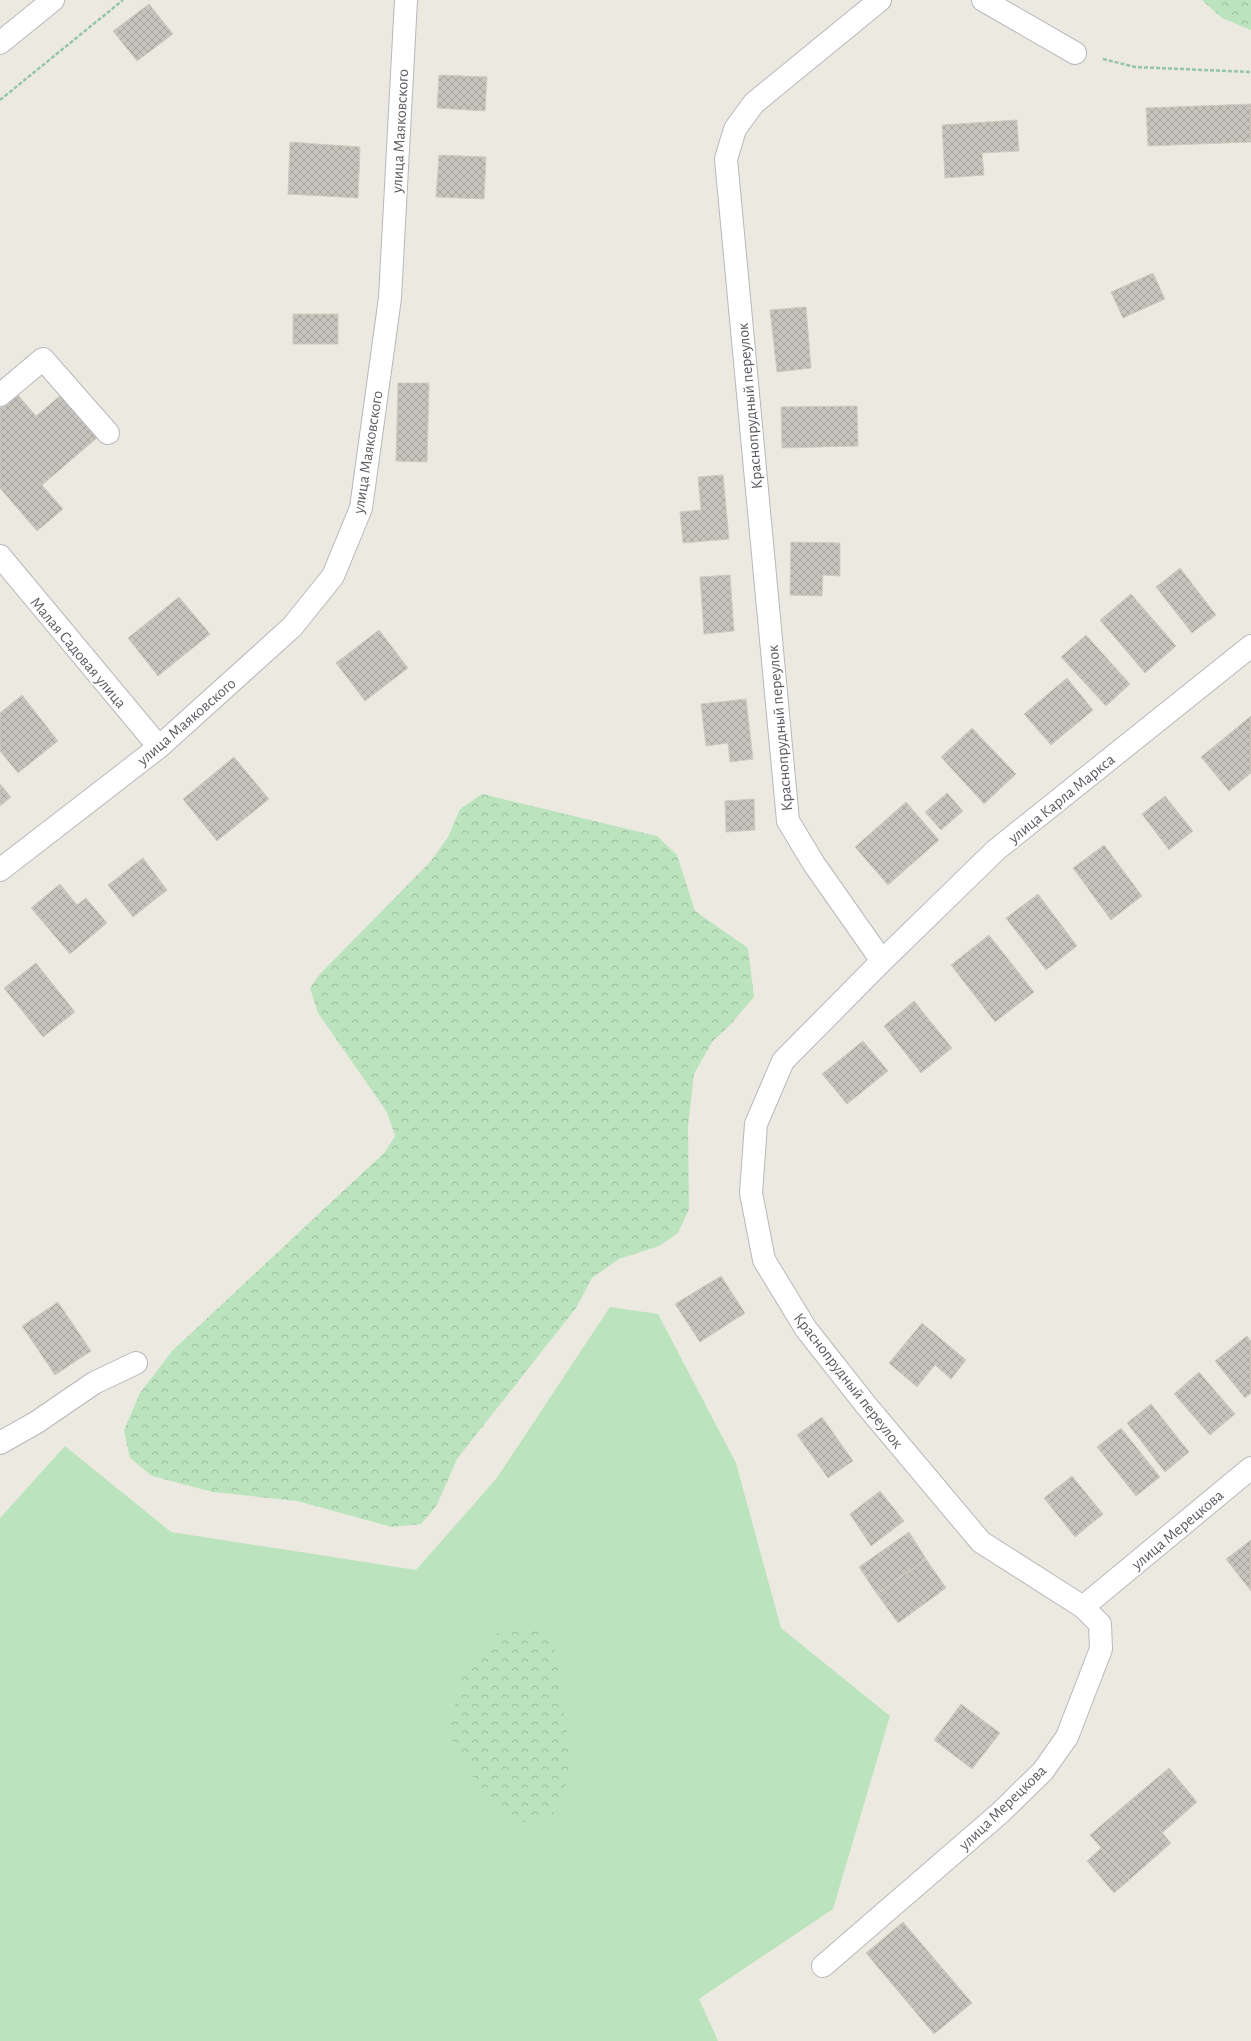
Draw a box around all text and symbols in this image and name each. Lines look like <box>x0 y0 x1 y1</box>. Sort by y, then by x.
street label: улица Маяковского <box>389 68 412 195</box>
street label: Краснопрудный переулок <box>735 321 766 490</box>
street label: улица Маяковского <box>350 389 387 516</box>
street label: Малая Садовая улица <box>26 594 129 712</box>
street label: Краснопрудный переулок <box>765 643 796 812</box>
street label: улица Маяковского <box>134 675 240 770</box>
street label: улица Карла Маркса <box>1005 751 1118 848</box>
street label: Краснопрудный переулок <box>790 1310 906 1452</box>
street label: улица Мерецкова <box>1128 1487 1227 1574</box>
street label: улица Мерецкова <box>955 1762 1050 1855</box>

